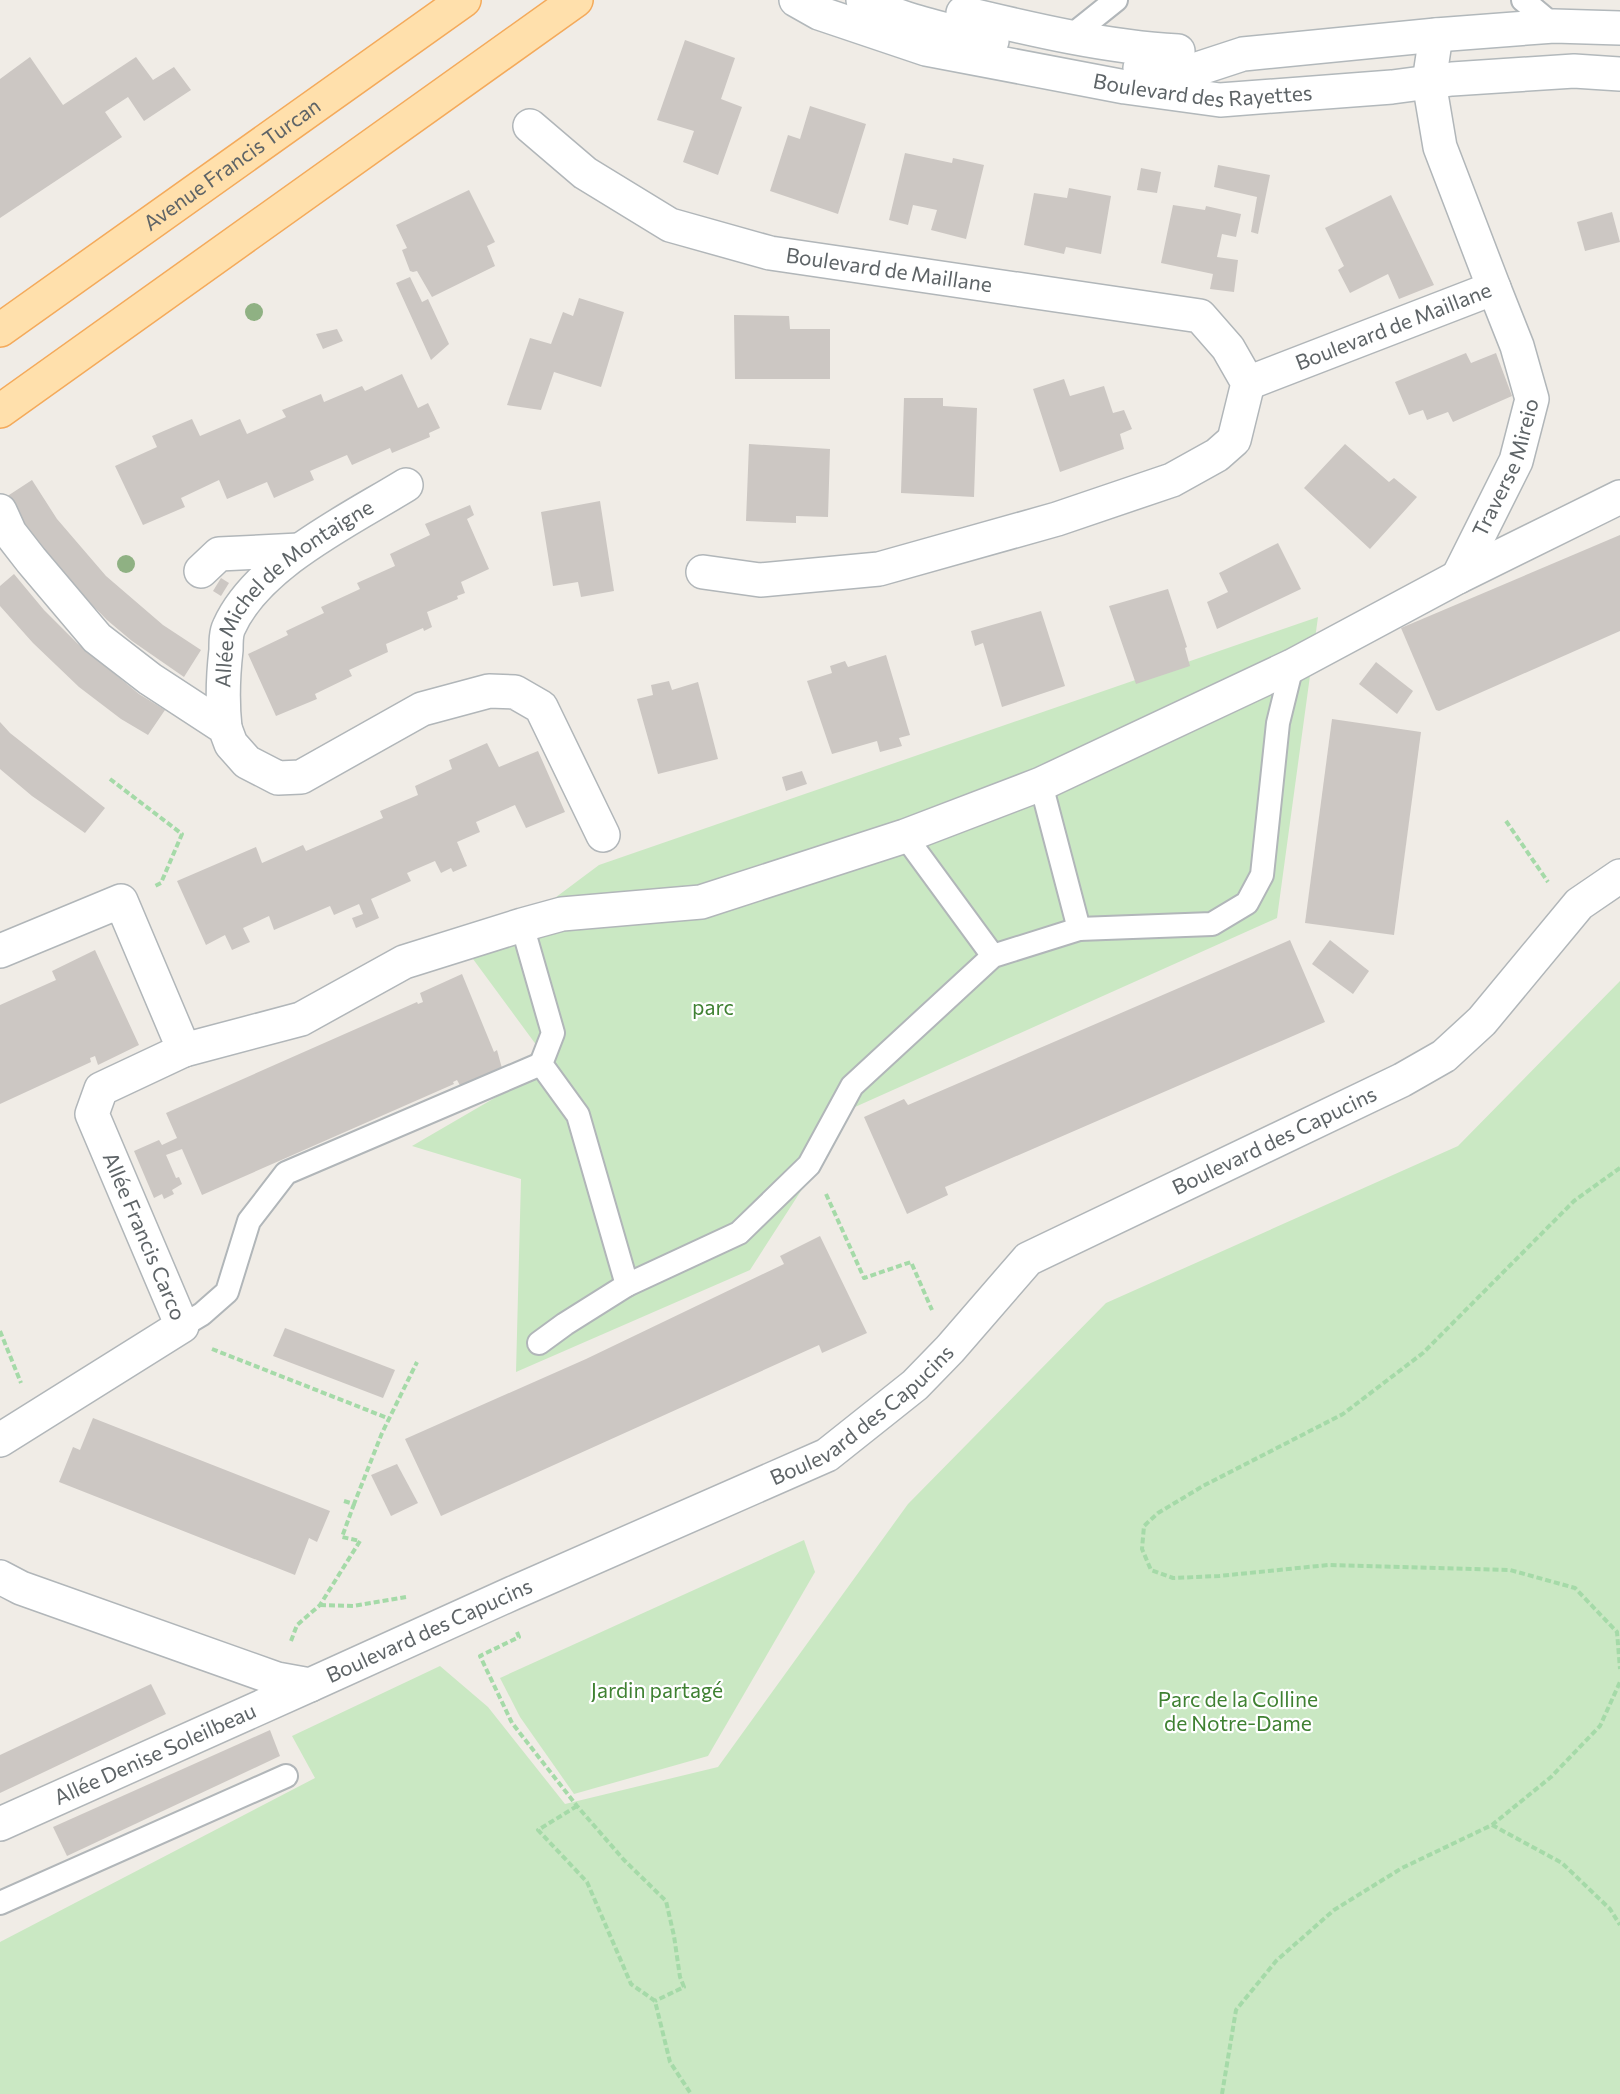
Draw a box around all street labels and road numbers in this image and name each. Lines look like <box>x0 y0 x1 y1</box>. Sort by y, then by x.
street label: Boulevard des Rayettes <box>1091 67 1313 112</box>
street label: Avenue Francis Turcan <box>138 92 325 235</box>
street label: Boulevard de Maillane <box>784 241 994 296</box>
street label: Boulevard de Maillane <box>1291 276 1495 375</box>
street label: Traverse Mireio <box>1466 396 1543 541</box>
street label: Allée Michel de Montaigne <box>209 493 377 688</box>
street label: Boulevard des Capucins <box>1168 1080 1380 1199</box>
street label: Allée Francis Carco <box>99 1148 192 1324</box>
street label: Boulevard des Capucins <box>766 1339 958 1489</box>
street label: Boulevard des Capucins <box>322 1572 536 1687</box>
street label: Allée Denise Soleilbeau <box>50 1697 259 1809</box>

